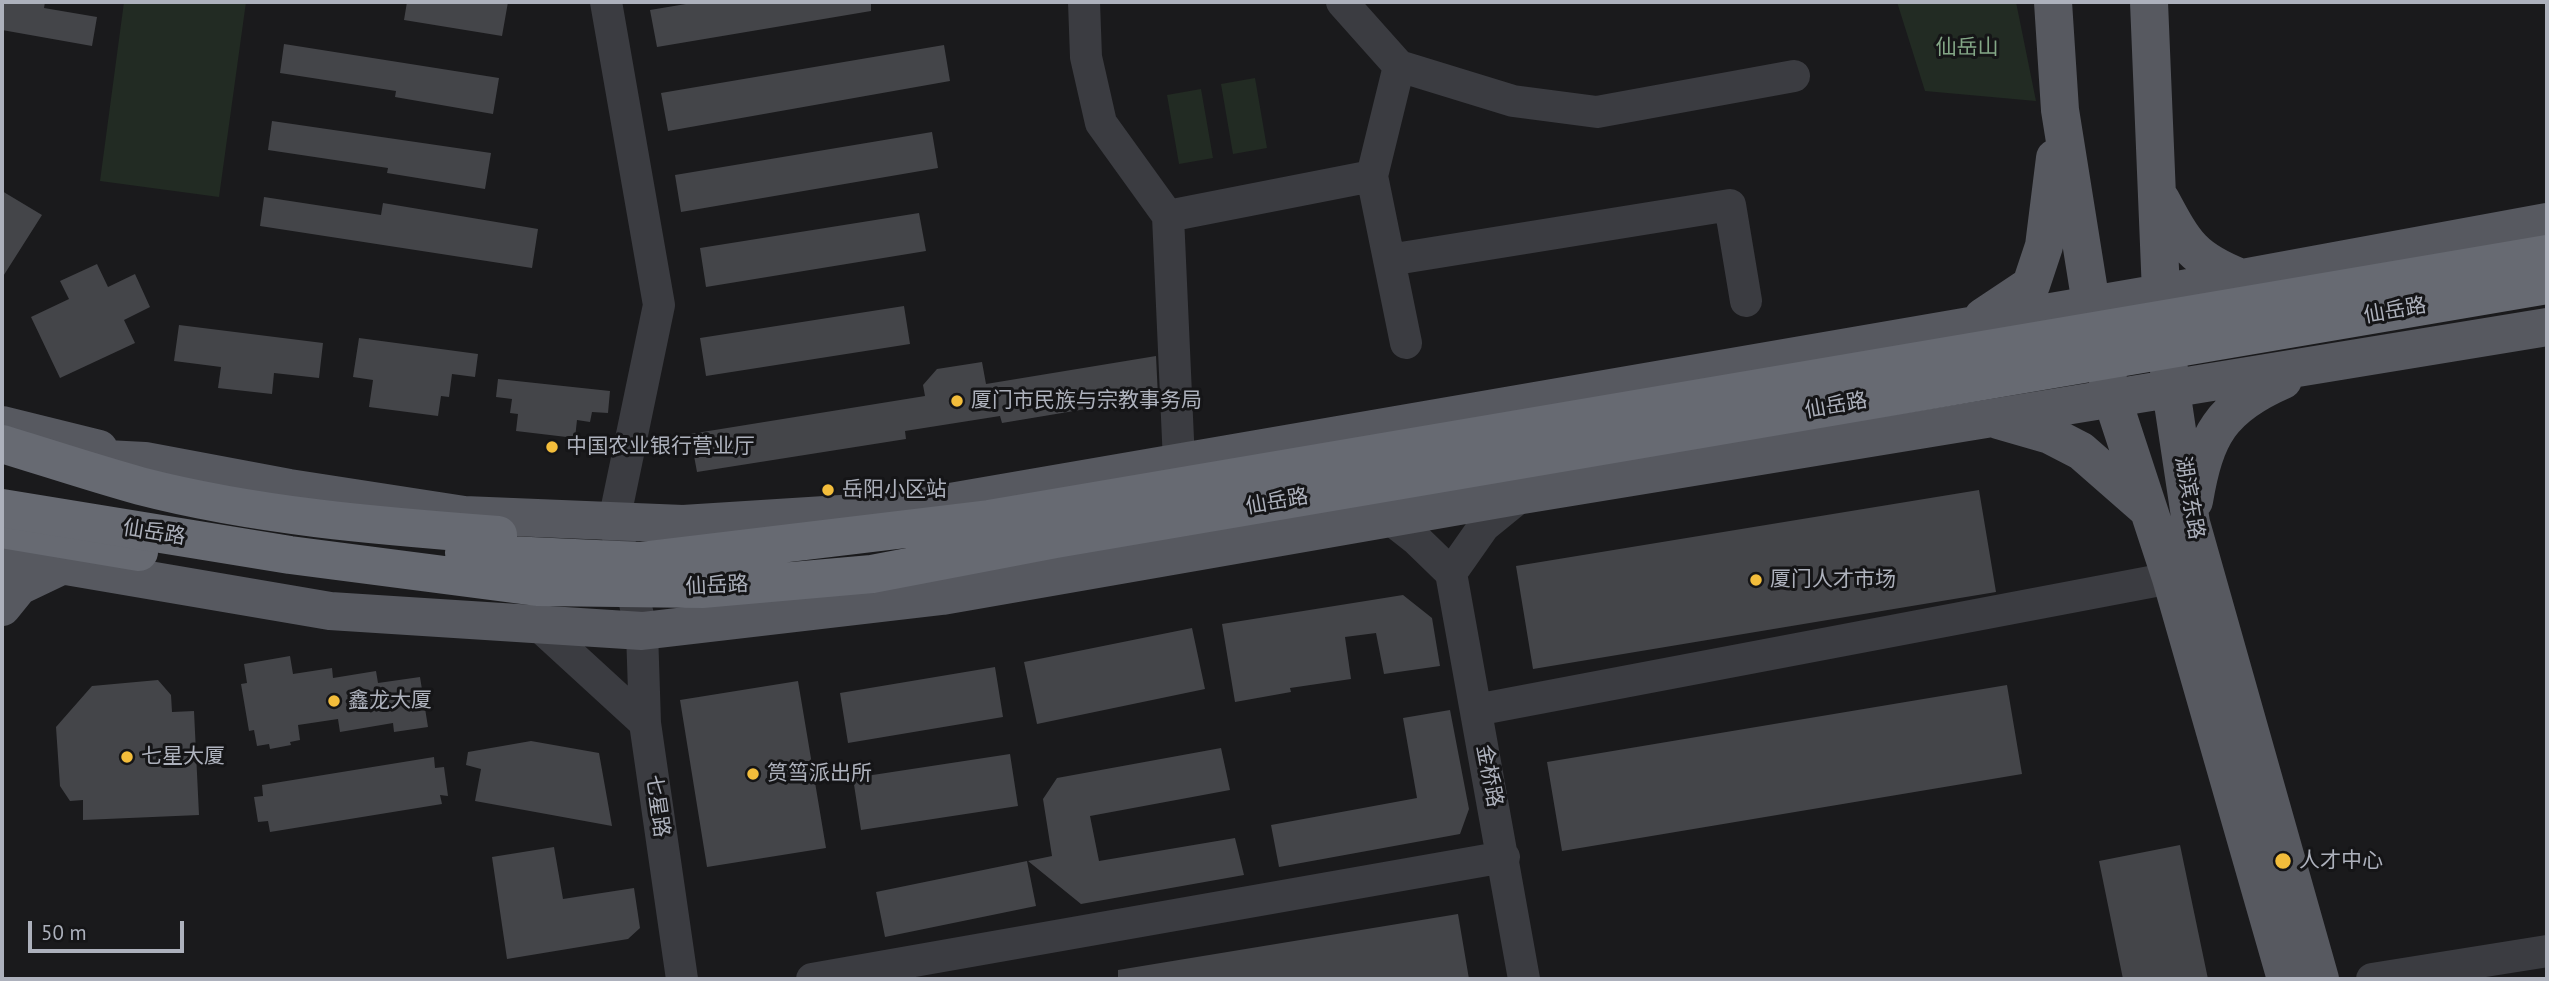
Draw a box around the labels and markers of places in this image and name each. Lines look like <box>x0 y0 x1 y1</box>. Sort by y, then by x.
place label: 厦门市民族与宗教事务局 <box>971 388 1202 414</box>
marker: 厦门市民族与宗教事务局 <box>949 393 965 409</box>
place label: 中国农业银行营业厅 <box>566 434 755 460</box>
marker: 中国农业银行营业厅 <box>544 439 560 455</box>
place label: 岳阳小区站 <box>842 477 947 503</box>
marker: 岳阳小区站 <box>820 482 836 498</box>
place label: 厦门人才市场 <box>1770 567 1896 593</box>
marker: 厦门人才市场 <box>1748 572 1764 588</box>
place label: 鑫龙大厦 <box>348 688 432 714</box>
marker: 鑫龙大厦 <box>326 693 342 709</box>
place label: 七星大厦 <box>141 744 225 770</box>
marker: 七星大厦 <box>119 749 135 765</box>
place label: 筼筜派出所 <box>767 761 872 787</box>
marker: 筼筜派出所 <box>745 766 761 782</box>
place label: 人才中心 <box>2299 848 2383 874</box>
marker: 人才中心 <box>2273 851 2293 871</box>

